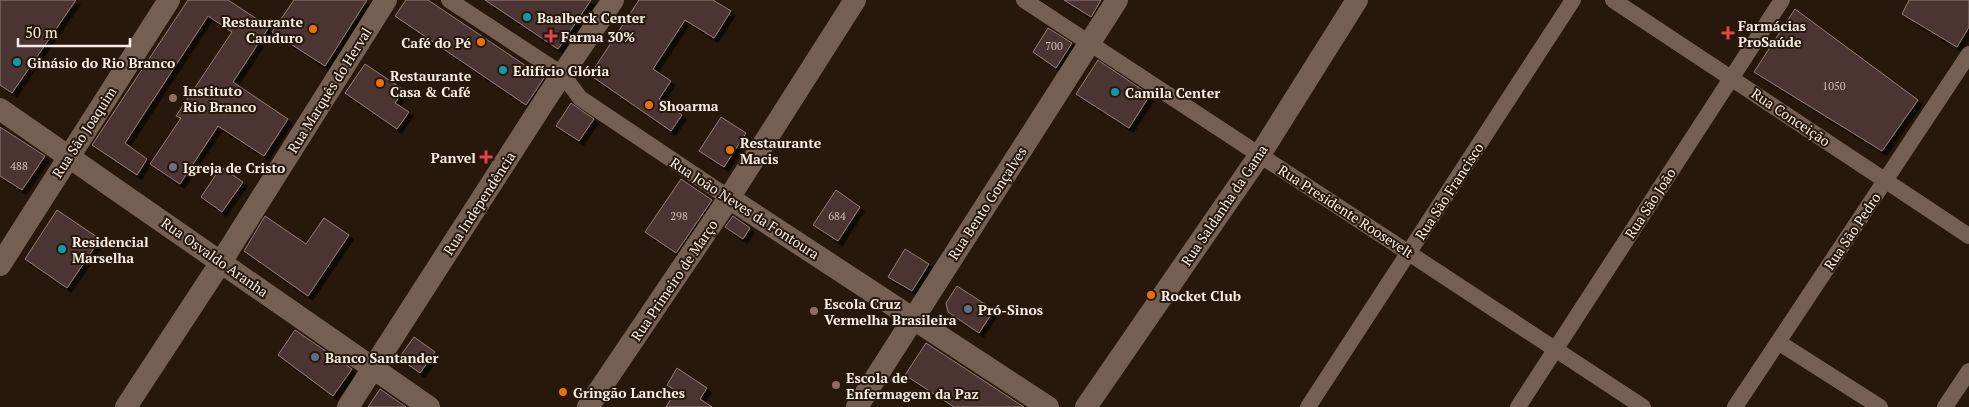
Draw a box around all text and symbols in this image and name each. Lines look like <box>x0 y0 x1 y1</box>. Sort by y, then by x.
place label: Baalbeck Center <box>537 8 645 27</box>
marker: Baalbeck Center <box>521 11 533 23</box>
place label: Restaurante Cauduro <box>222 12 303 47</box>
scale bar <box>18 15 130 47</box>
place label: Farmácias ProSaúde <box>1738 16 1806 51</box>
text: 50 m <box>25 22 58 42</box>
marker: Restaurante Cauduro <box>307 23 319 35</box>
street label: Rua Marquês do Herval <box>283 24 375 156</box>
place label: Farma 30% <box>561 27 635 46</box>
marker: Farmácias ProSaúde <box>1722 27 1734 39</box>
marker: Farma 30% <box>545 30 557 42</box>
place label: Café do Pé <box>401 33 471 52</box>
marker: Café do Pé <box>475 36 487 48</box>
house number: 700 <box>1045 39 1063 53</box>
place label: Ginásio do Rio Branco <box>27 53 175 72</box>
marker: Ginásio do Rio Branco <box>11 56 23 68</box>
place label: Edifício Glória <box>513 61 609 80</box>
marker: Edifício Glória <box>497 64 509 76</box>
place label: Restaurante Casa & Café <box>390 66 472 101</box>
marker: Restaurante Casa & Café <box>374 77 386 89</box>
house number: 1050 <box>1822 79 1846 93</box>
place label: Instituto Rio Branco <box>183 81 256 116</box>
street label: Rua São Joaquim <box>48 83 120 181</box>
place label: Camila Center <box>1125 83 1220 102</box>
street label: Rua Conceição <box>1748 84 1834 150</box>
marker: Camila Center <box>1109 86 1121 98</box>
marker: Instituto Rio Branco <box>167 92 179 104</box>
place label: Shoarma <box>659 96 719 115</box>
marker: Shoarma <box>643 99 655 111</box>
place label: Restaurante Macis <box>740 133 822 168</box>
street label: Rua São Francisco <box>1410 139 1488 243</box>
street label: Rua Saldanha da Gama <box>1176 141 1272 269</box>
street label: Rua Bento Gonçalves <box>943 143 1031 263</box>
marker: Restaurante Macis <box>724 144 736 156</box>
place label: Panvel <box>431 148 476 167</box>
street label: Rua Independência <box>438 148 520 258</box>
marker: Panvel <box>480 151 492 163</box>
street label: Rua João Neves da Fontoura <box>667 153 823 263</box>
place label: Igreja de Cristo <box>183 158 285 177</box>
house number: 488 <box>10 159 28 173</box>
street label: Rua Presidente Roosevelt <box>1275 160 1418 262</box>
marker: Igreja de Cristo <box>167 161 179 173</box>
street label: Rua São João <box>1620 164 1680 242</box>
street label: Rua São Pedro <box>1819 189 1885 273</box>
house number: 298 <box>670 209 688 223</box>
house number: 684 <box>828 209 846 223</box>
street label: Rua Osvaldo Aranha <box>158 213 272 301</box>
street label: Rua Primeiro de Março <box>626 216 722 344</box>
place label: Residencial Marselha <box>72 232 149 267</box>
marker: Residencial Marselha <box>56 243 68 255</box>
place label: Rocket Club <box>1161 286 1241 305</box>
marker: Rocket Club <box>1145 289 1157 301</box>
place label: Escola Cruz Vermelha Brasileira <box>824 294 957 329</box>
place label: Pró-Sinos <box>978 300 1043 319</box>
marker: Pró-Sinos <box>962 303 974 315</box>
marker: Escola Cruz Vermelha Brasileira <box>808 305 820 317</box>
place label: Banco Santander <box>325 348 439 367</box>
marker: Banco Santander <box>309 351 321 363</box>
place label: Escola de Enfermagem da Paz <box>846 368 979 403</box>
marker: Escola de Enfermagem da Paz <box>830 379 842 391</box>
place label: Gringão Lanches <box>573 383 685 402</box>
marker: Gringão Lanches <box>557 386 569 398</box>

